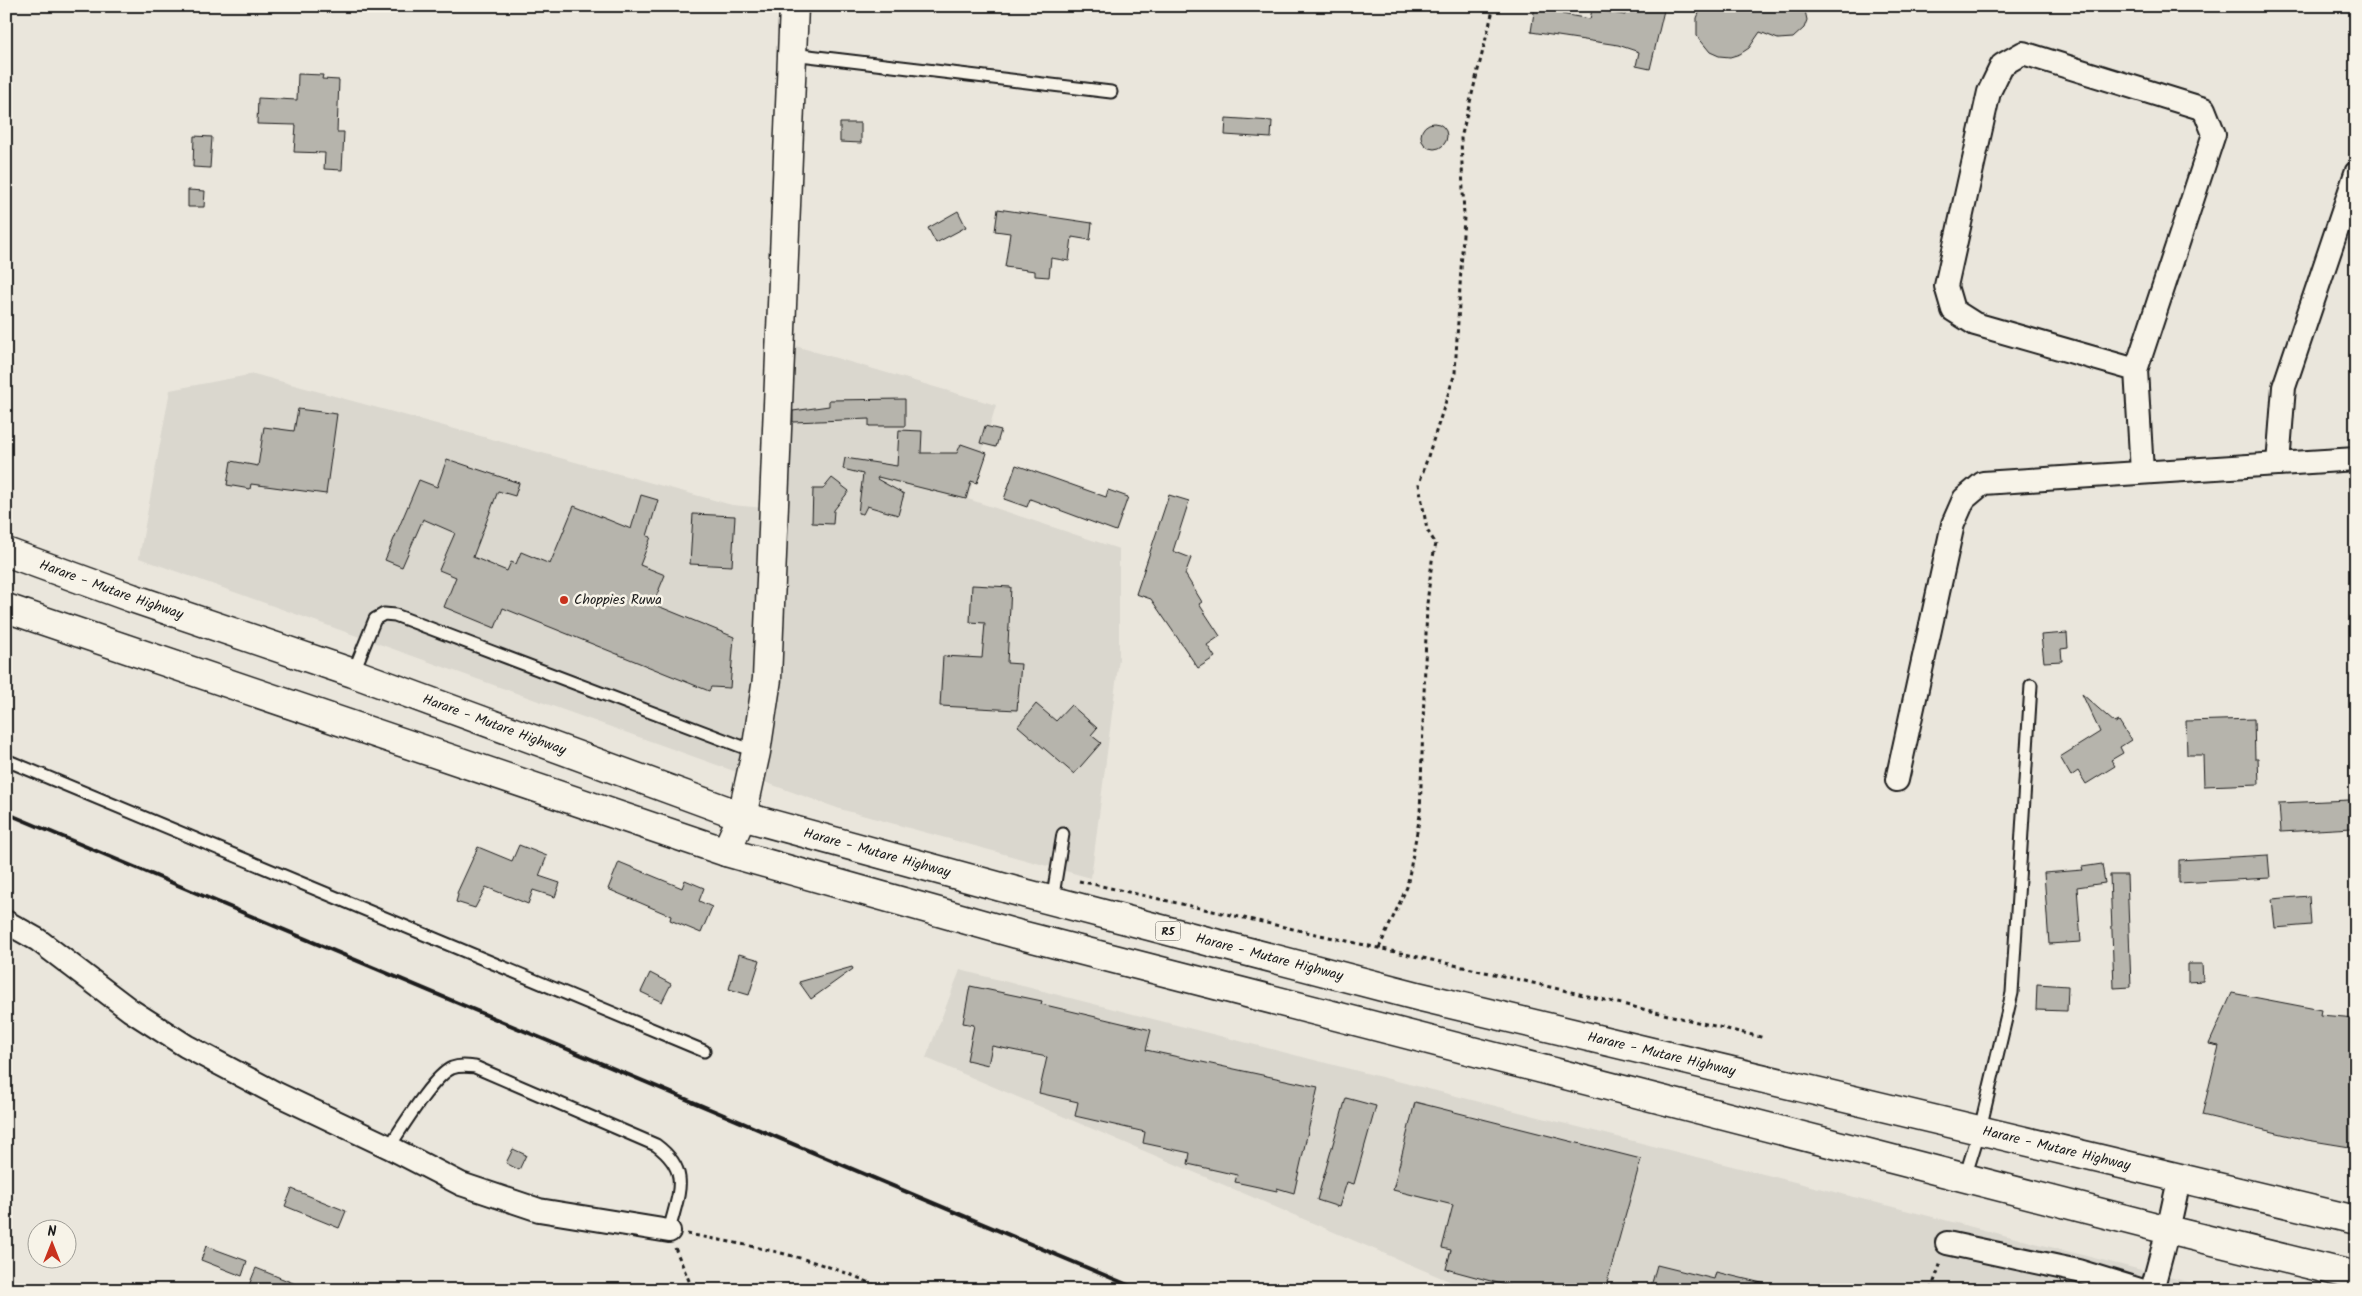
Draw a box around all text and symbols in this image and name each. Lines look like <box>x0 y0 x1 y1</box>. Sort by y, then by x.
street label: Harare - Mutare Highway <box>36 554 187 626</box>
place label: Choppies Ruwa <box>574 589 662 611</box>
marker: Choppies Ruwa <box>558 594 570 606</box>
street label: Harare - Mutare Highway <box>419 688 570 762</box>
street label: Harare - Mutare Highway <box>801 822 954 884</box>
road number: R5 <box>1156 921 1180 940</box>
street label: Harare - Mutare Highway <box>1193 928 1346 987</box>
street label: Harare - Mutare Highway <box>1585 1026 1738 1083</box>
street label: Harare - Mutare Highway <box>1980 1120 2133 1177</box>
north arrow <box>28 1218 78 1268</box>
text: N <box>48 1221 57 1243</box>

